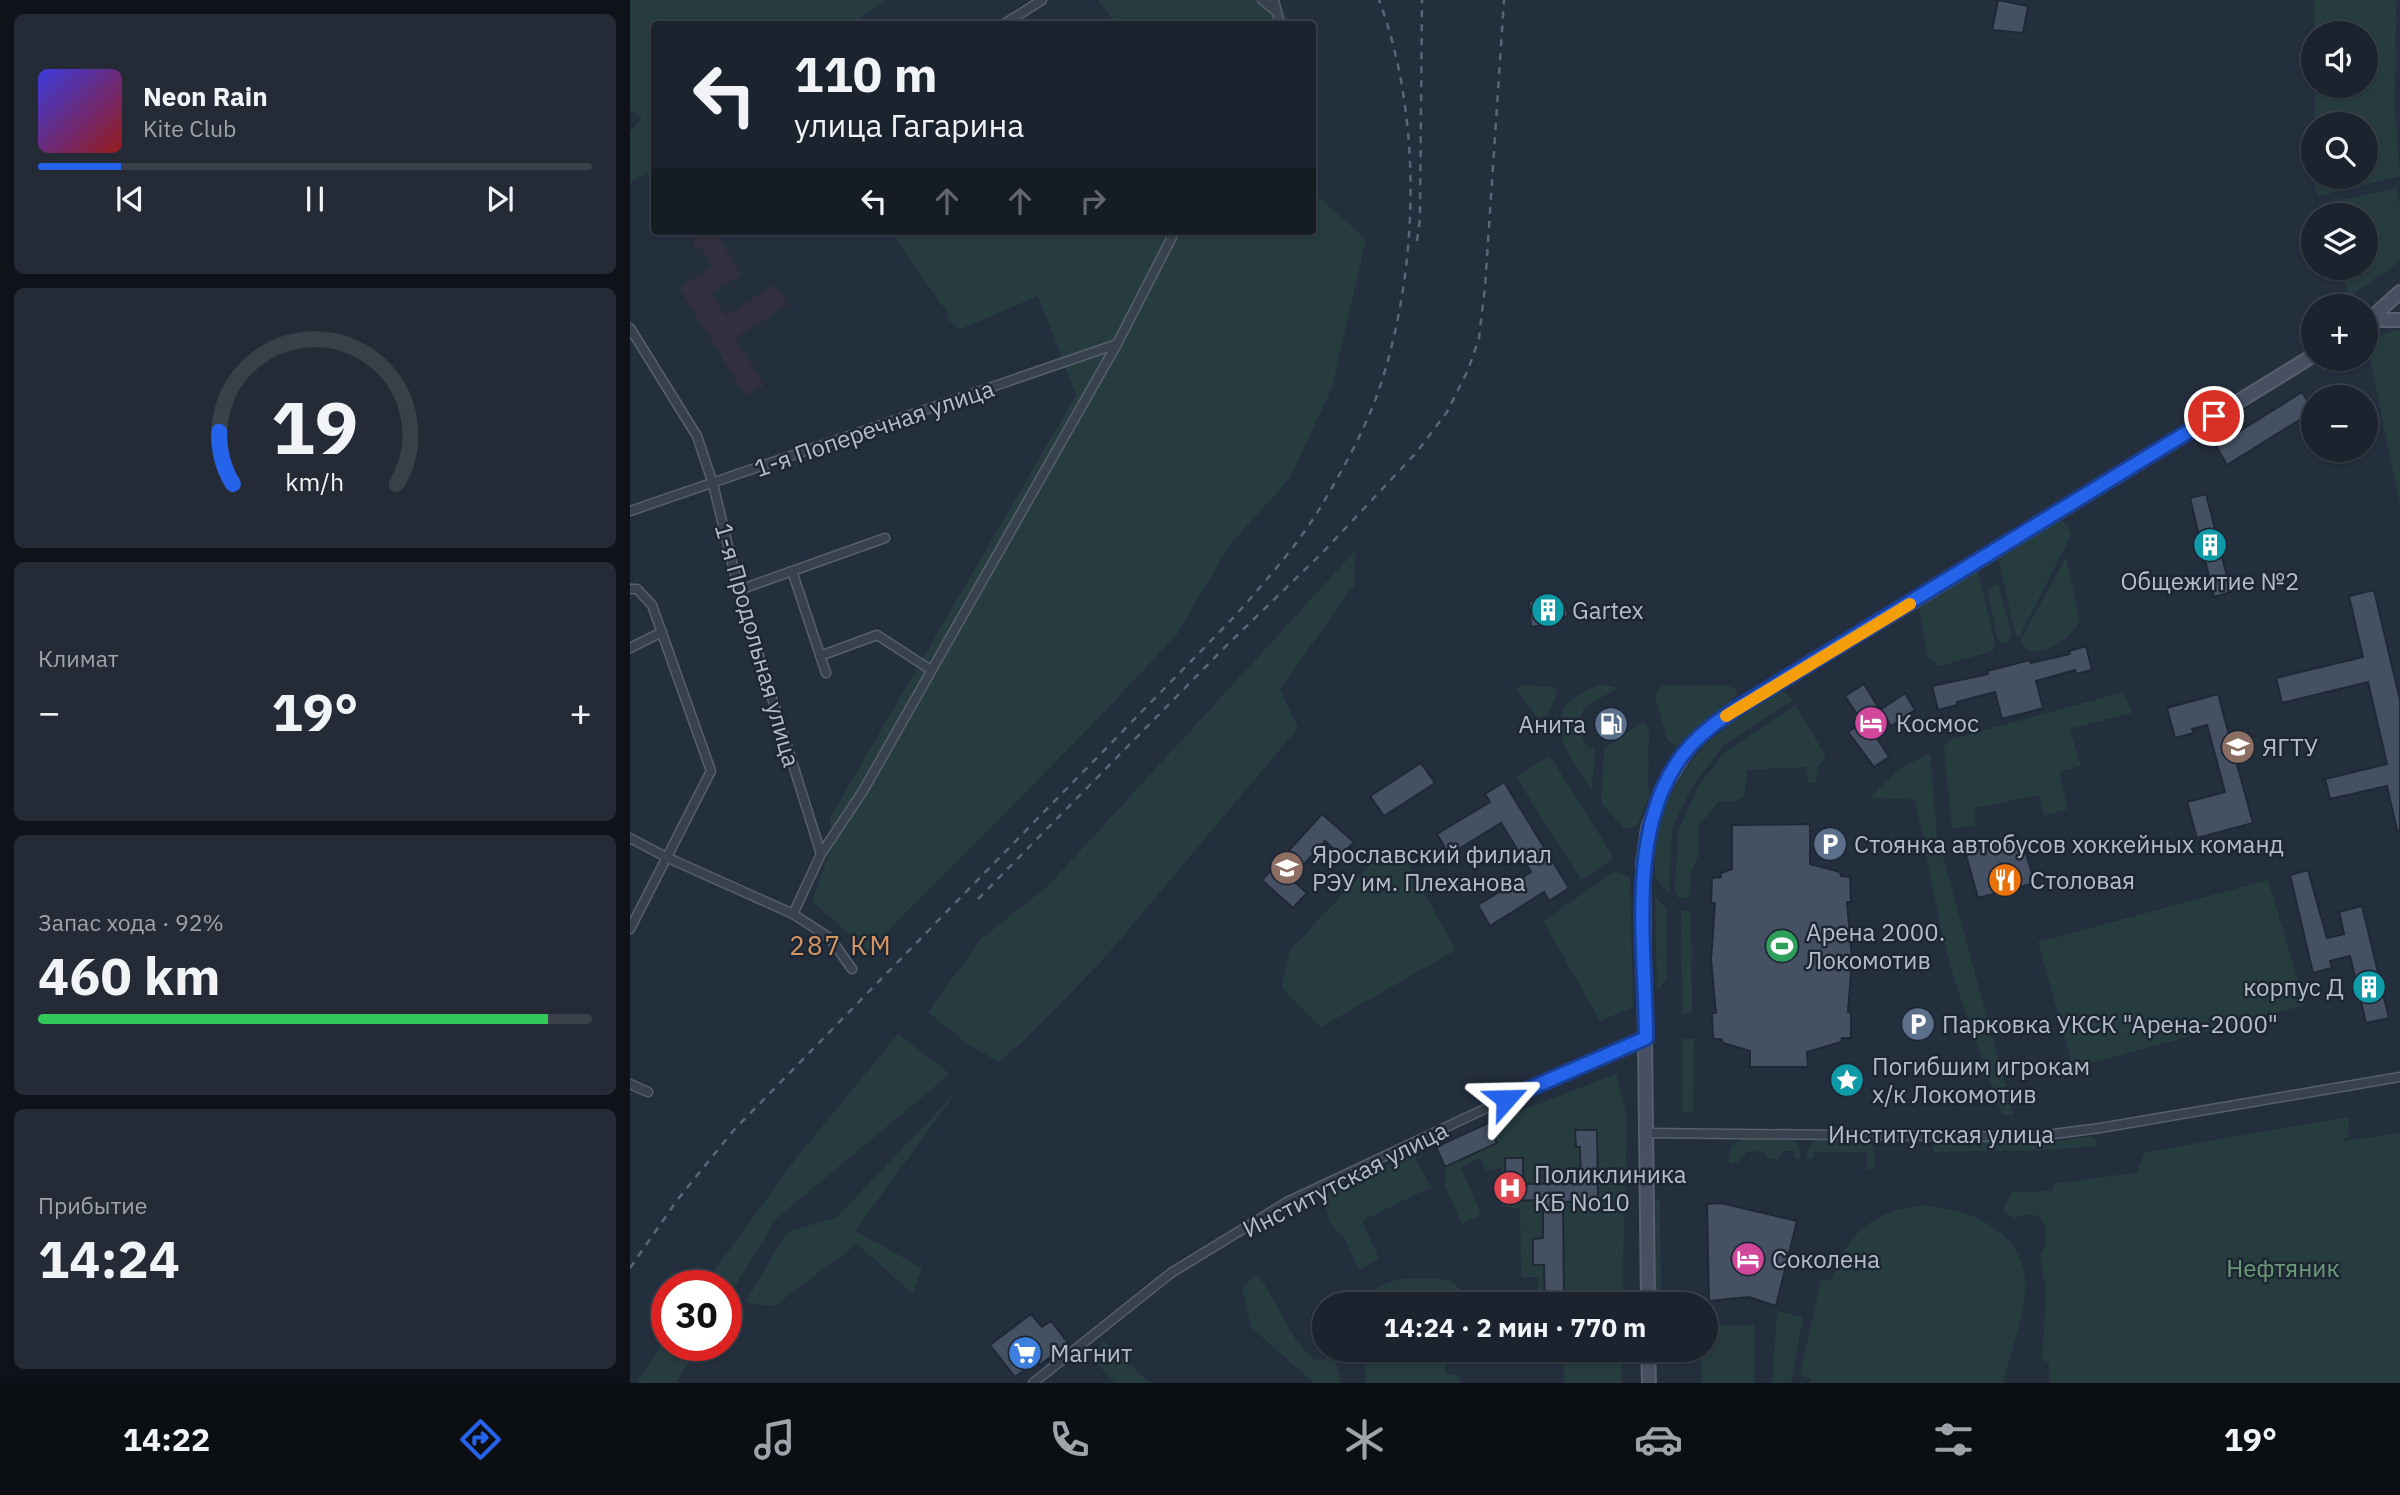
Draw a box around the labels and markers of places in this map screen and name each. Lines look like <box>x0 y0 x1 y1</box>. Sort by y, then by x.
pin <box>2184 386 2244 446</box>
building icon: Общежитие №2 <box>2191 526 2229 564</box>
place label: Общежитие №2 <box>2120 565 2300 597</box>
building icon: Gartex <box>1529 591 1567 629</box>
place label: Gartex <box>1572 594 1644 626</box>
hotel icon: Космос <box>1852 704 1890 742</box>
fuel station icon: Анита <box>1592 705 1630 743</box>
place label: Космос <box>1896 707 1979 739</box>
place label: Анита <box>1519 708 1586 740</box>
school or university icon: ЯГТУ <box>2219 728 2257 766</box>
place label: ЯГТУ <box>2262 731 2318 763</box>
parking icon: Стоянка автобусов хоккейных команд <box>1811 825 1849 863</box>
place label: Стоянка автобусов хоккейных команд <box>1854 828 2284 860</box>
place label: Ярославский филиал РЭУ им. Плеханова <box>1312 838 1552 898</box>
school or university icon: Ярославский филиал РЭУ им. Плеханова <box>1268 849 1306 887</box>
restaurant icon: Столовая <box>1986 861 2024 899</box>
place label: Столовая <box>2030 864 2135 896</box>
place label: Арена 2000. Локомотив <box>1806 916 1945 976</box>
sports icon: Арена 2000. Локомотив <box>1763 927 1801 965</box>
building icon: корпус Д <box>2350 968 2388 1006</box>
place label: корпус Д <box>2243 971 2344 1003</box>
parking icon: Парковка УКСК "Арена-2000" <box>1899 1005 1937 1043</box>
place label: Парковка УКСК "Арена-2000" <box>1942 1008 2278 1040</box>
place label: Погибшим игрокам х/к Локомотив <box>1872 1050 2090 1110</box>
place icon: Погибшим игрокам х/к Локомотив <box>1828 1061 1866 1099</box>
place label: Поликлиника КБ No10 <box>1534 1158 1687 1218</box>
hospital icon: Поликлиника КБ No10 <box>1491 1169 1529 1207</box>
hotel icon: Соколена <box>1729 1240 1767 1278</box>
place label: Соколена <box>1772 1243 1880 1275</box>
supermarket icon: Магнит <box>1006 1334 1044 1372</box>
place label: Магнит <box>1050 1337 1132 1369</box>

